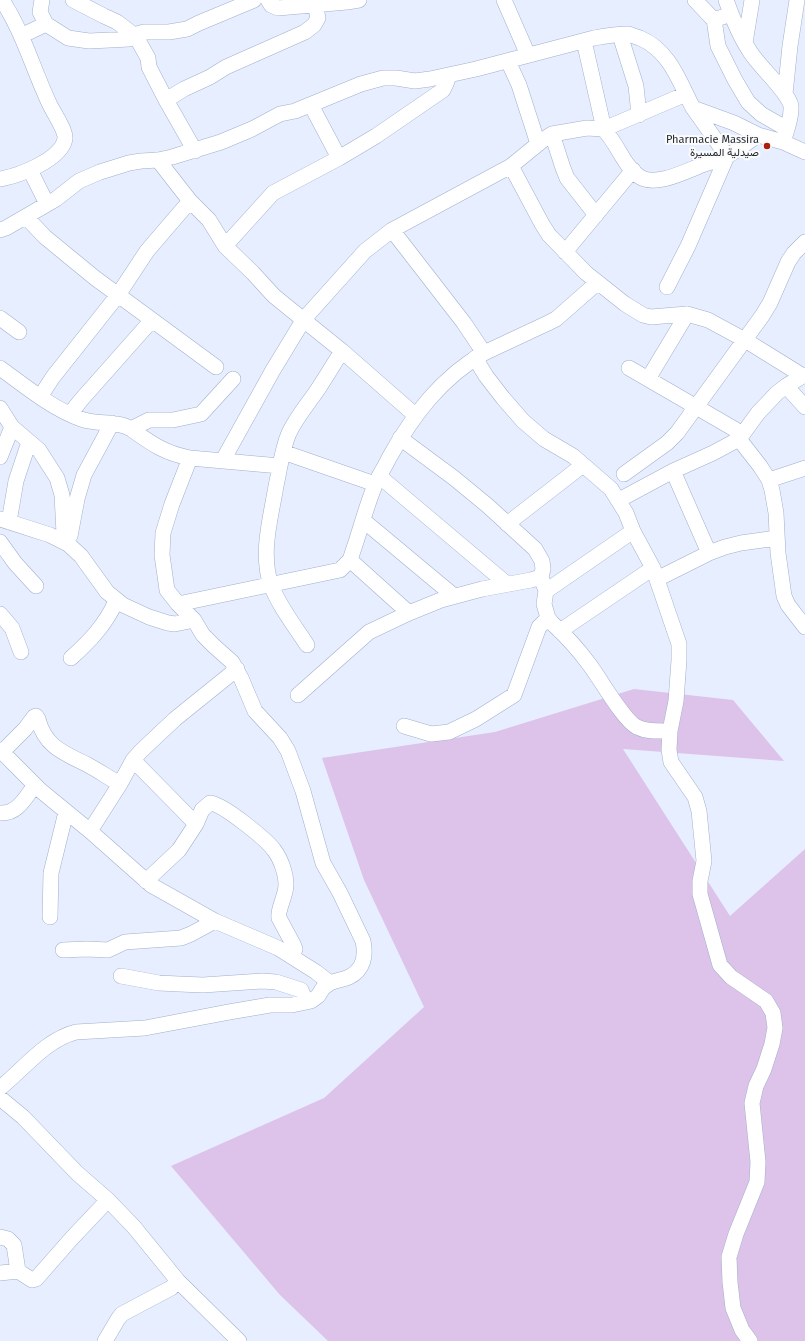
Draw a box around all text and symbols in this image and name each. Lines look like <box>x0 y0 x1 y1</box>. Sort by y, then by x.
place label: Pharmacie Massira صيدلية المسيرة <box>666 133 759 159</box>
marker: Pharmacie Massira صيدلية المسيرة <box>762 141 772 151</box>

